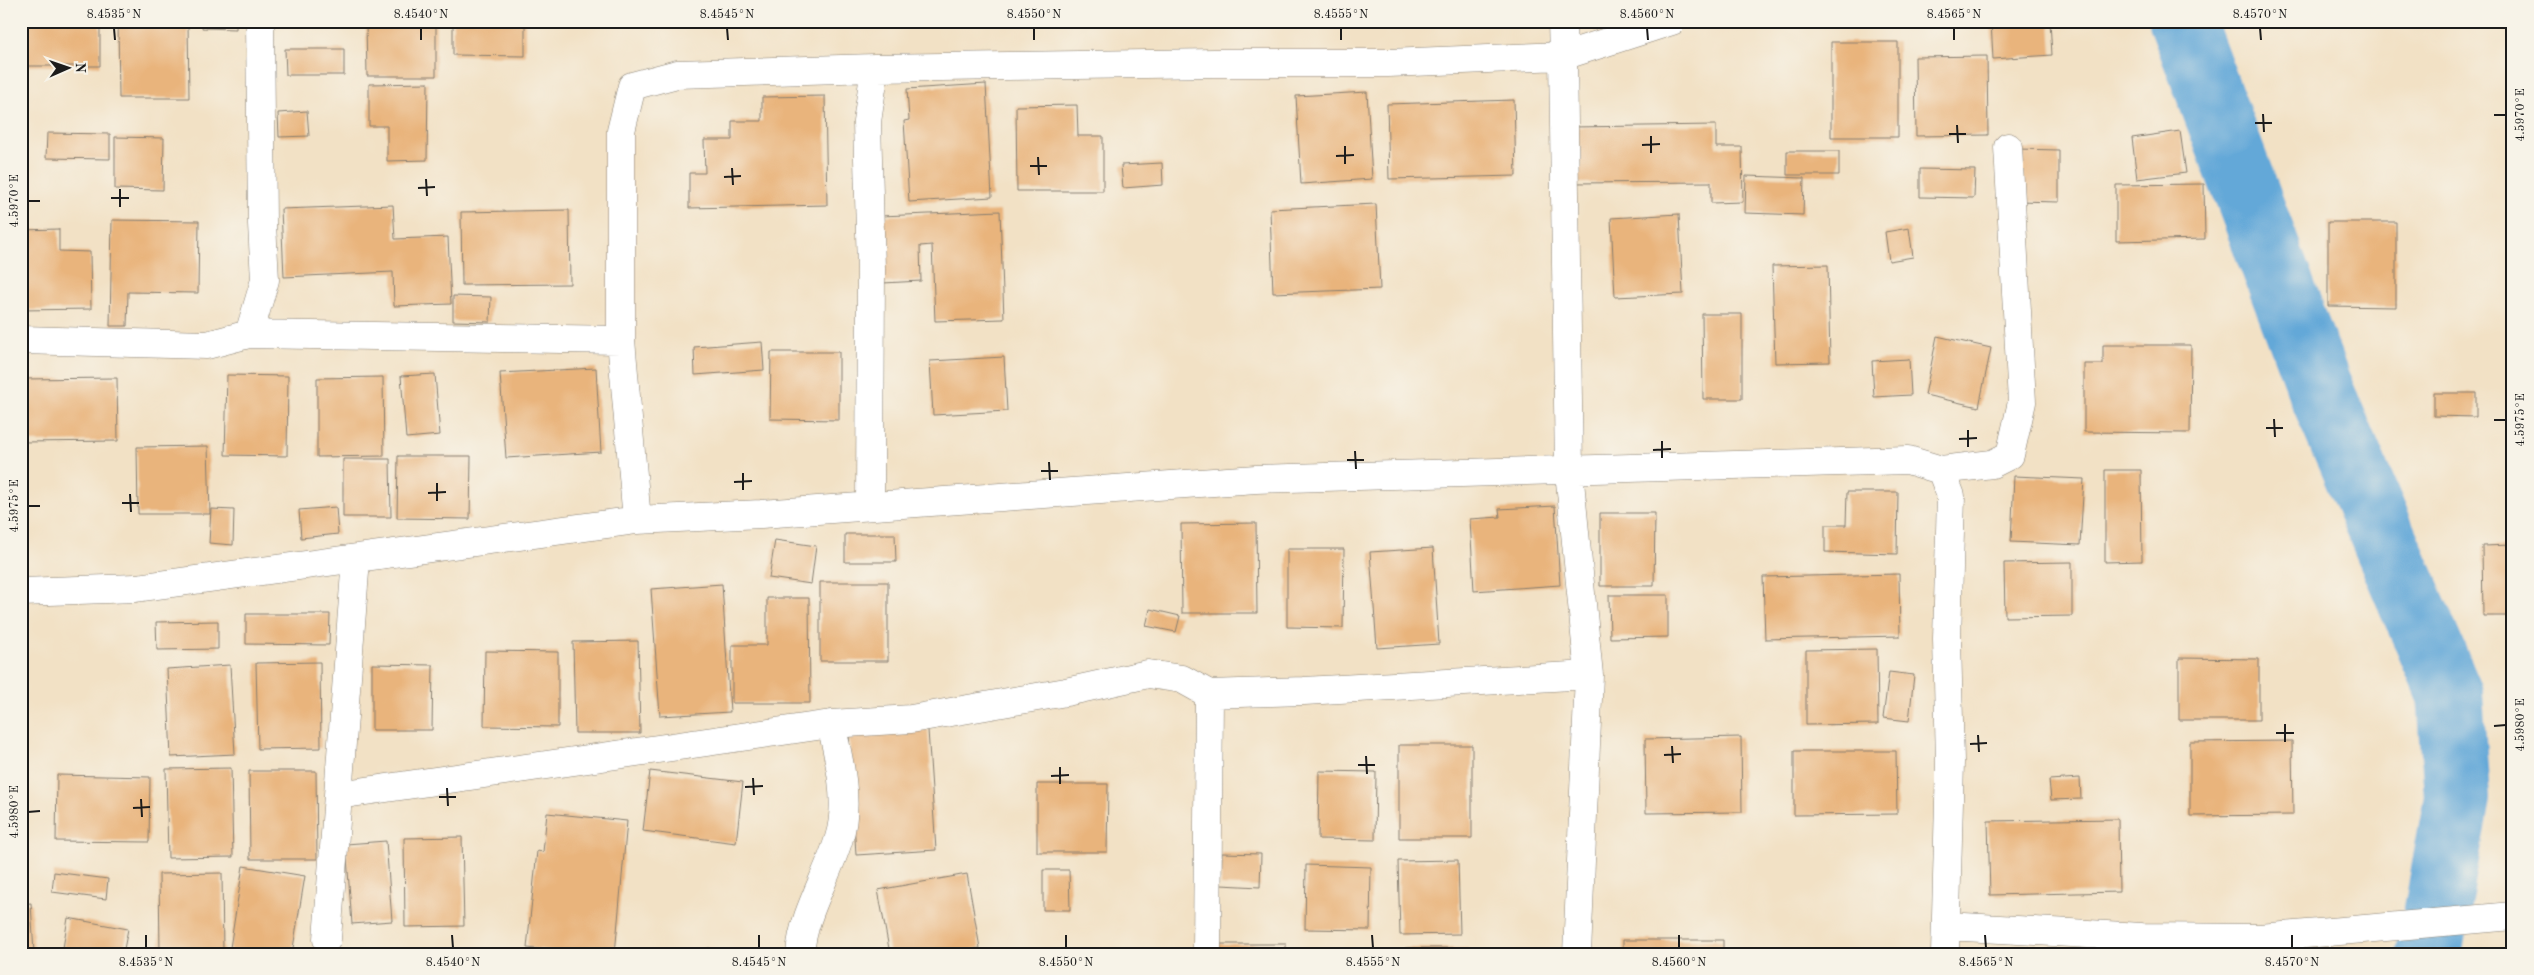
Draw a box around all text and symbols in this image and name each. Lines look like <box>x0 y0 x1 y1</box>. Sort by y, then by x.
text: 8.4535°N <box>87 8 141 21</box>
text: 8.4540°N <box>394 8 448 21</box>
text: 8.4545°N <box>700 8 754 21</box>
text: 8.4550°N <box>1007 8 1061 21</box>
text: 8.4555°N <box>1314 8 1368 21</box>
text: 8.4560°N <box>1620 8 1674 21</box>
text: 8.4565°N <box>1927 8 1981 21</box>
text: 8.4570°N <box>2233 8 2287 21</box>
north arrow <box>42 42 92 92</box>
text: N <box>73 62 87 73</box>
text: 4.5970°E <box>2514 88 2527 142</box>
text: 4.5970°E <box>8 174 21 228</box>
text: 4.5975°E <box>2514 393 2527 447</box>
text: 4.5975°E <box>8 479 21 533</box>
text: 4.5980°E <box>2514 698 2527 752</box>
text: 4.5980°E <box>8 785 21 839</box>
text: 8.4535°N <box>119 956 173 969</box>
text: 8.4540°N <box>426 956 480 969</box>
text: 8.4545°N <box>732 956 786 969</box>
text: 8.4550°N <box>1039 956 1093 969</box>
text: 8.4555°N <box>1346 956 1400 969</box>
text: 8.4560°N <box>1652 956 1706 969</box>
text: 8.4565°N <box>1959 956 2013 969</box>
text: 8.4570°N <box>2265 956 2319 969</box>

